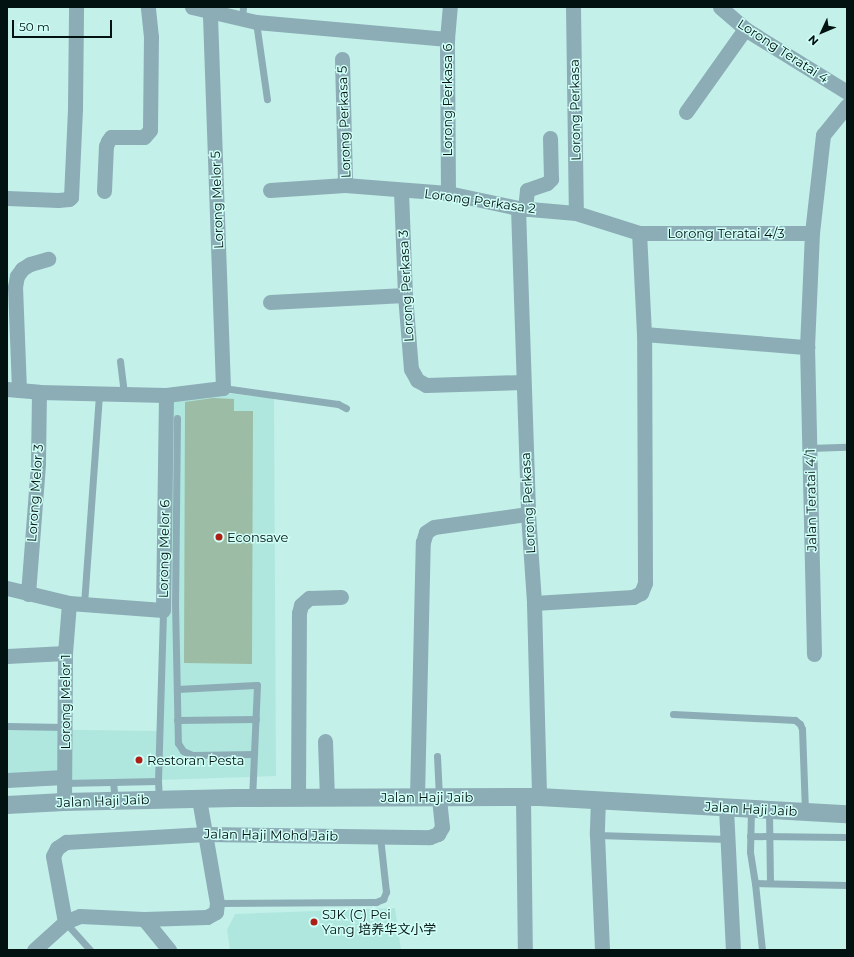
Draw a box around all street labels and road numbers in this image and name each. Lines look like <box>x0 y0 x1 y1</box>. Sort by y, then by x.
street label: Lorong Teratai 4 <box>735 16 831 86</box>
street label: Lorong Perkasa 6 <box>439 44 455 156</box>
street label: Lorong Perkasa <box>566 59 584 161</box>
street label: Lorong Perkasa 5 <box>334 66 354 178</box>
street label: Lorong Melor 5 <box>207 151 227 249</box>
street label: Lorong Perkasa 2 <box>423 185 537 217</box>
street label: Lorong Teratai 4/3 <box>667 225 785 241</box>
street label: Lorong Perkasa 3 <box>395 230 417 342</box>
street label: Lorong Melor 3 <box>24 444 46 542</box>
street label: Jalan Teratai 4/1 <box>802 449 820 551</box>
street label: Lorong Perkasa <box>518 452 538 554</box>
street label: Lorong Melor 6 <box>155 500 173 598</box>
street label: Lorong Melor 1 <box>57 654 73 750</box>
street label: Jalan Haji Jaib <box>381 789 473 805</box>
street label: Jalan Haji Jaib <box>56 792 150 810</box>
street label: Jalan Haji Jaib <box>704 799 798 819</box>
street label: Jalan Haji Mohd Jaib <box>204 826 338 844</box>

